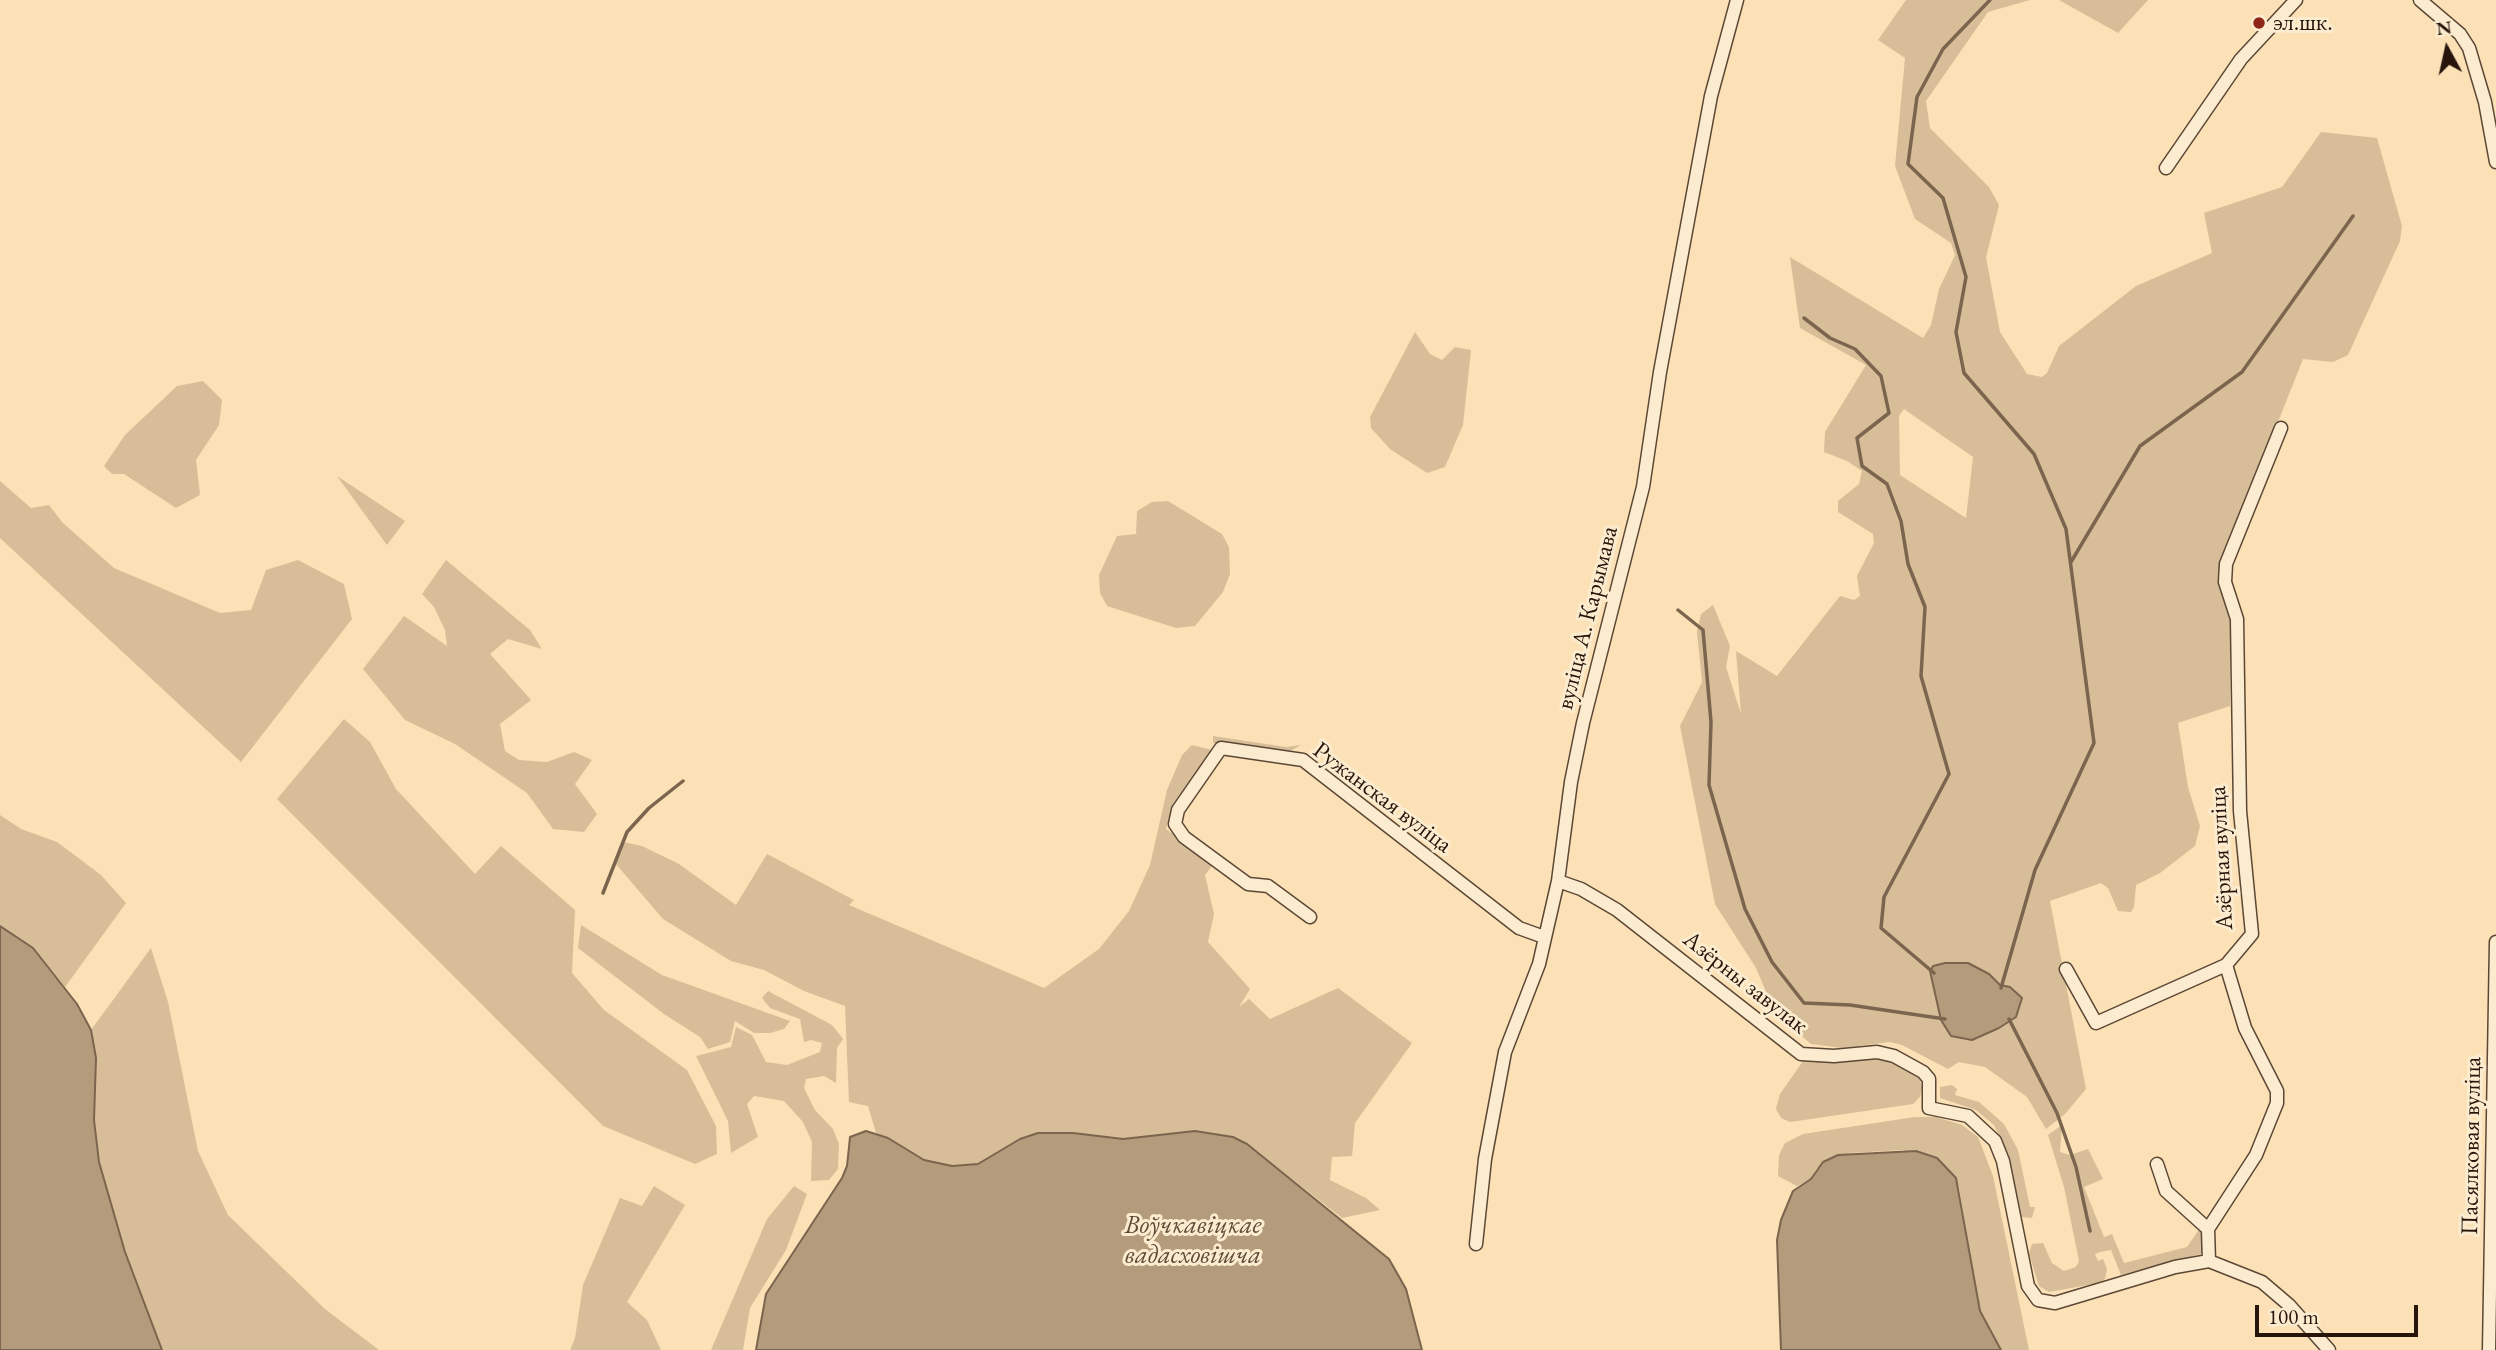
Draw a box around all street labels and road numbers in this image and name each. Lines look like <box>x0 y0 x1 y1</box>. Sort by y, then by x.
street label: вуліца А. Карымава <box>1551 523 1625 713</box>
street label: Ружанская вуліца <box>1307 736 1457 860</box>
street label: Азёрная вуліца <box>2204 785 2240 931</box>
street label: Азёрны завулак <box>1677 925 1813 1041</box>
street label: Пасялковая вуліца <box>2456 1057 2488 1235</box>

